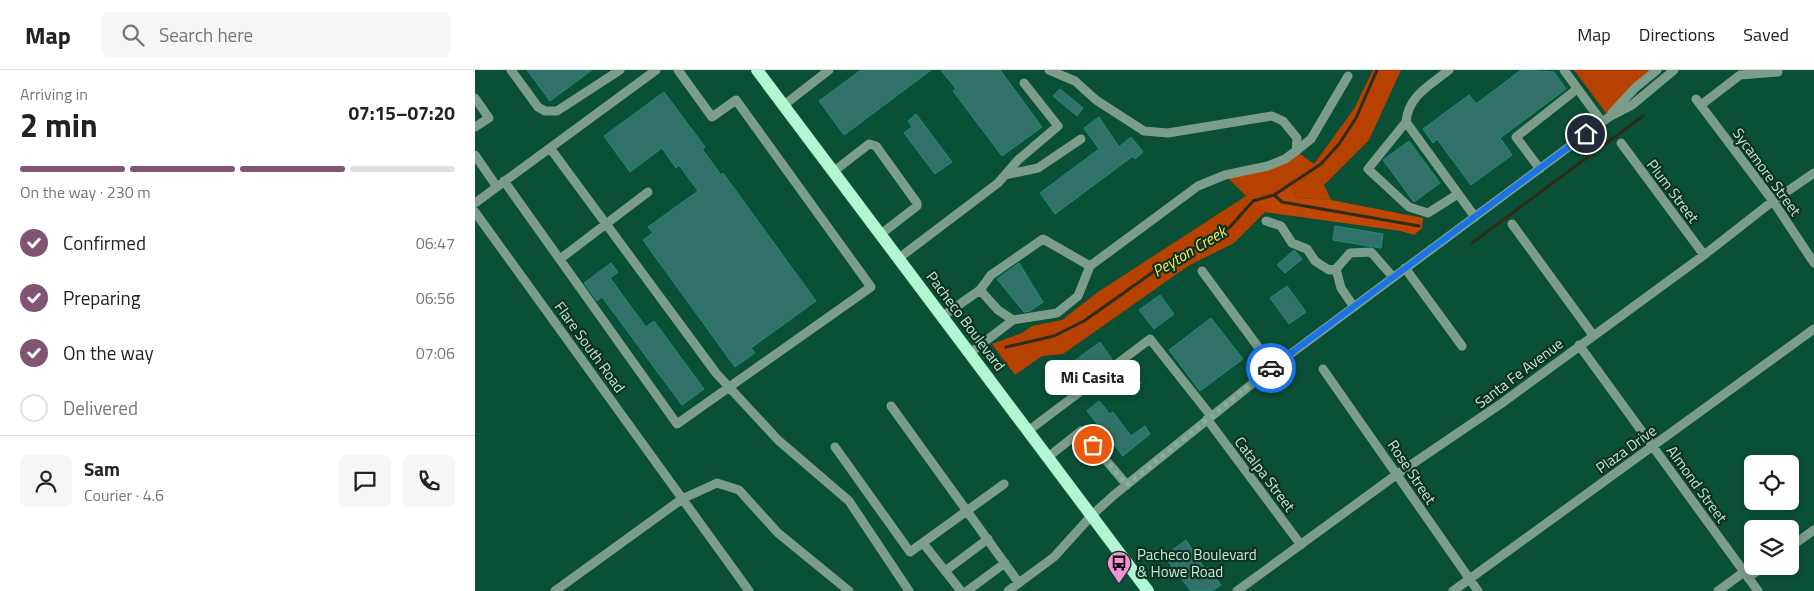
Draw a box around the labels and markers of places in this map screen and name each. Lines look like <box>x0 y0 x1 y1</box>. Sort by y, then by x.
pin <box>1565 113 1607 155</box>
callout: Mi Casita <box>1045 360 1141 395</box>
pin <box>1072 424 1114 466</box>
place label: Pacheco Boulevard & Howe Road <box>1137 543 1257 583</box>
bus stop icon: Pacheco Boulevard & Howe Road <box>1106 550 1132 584</box>

